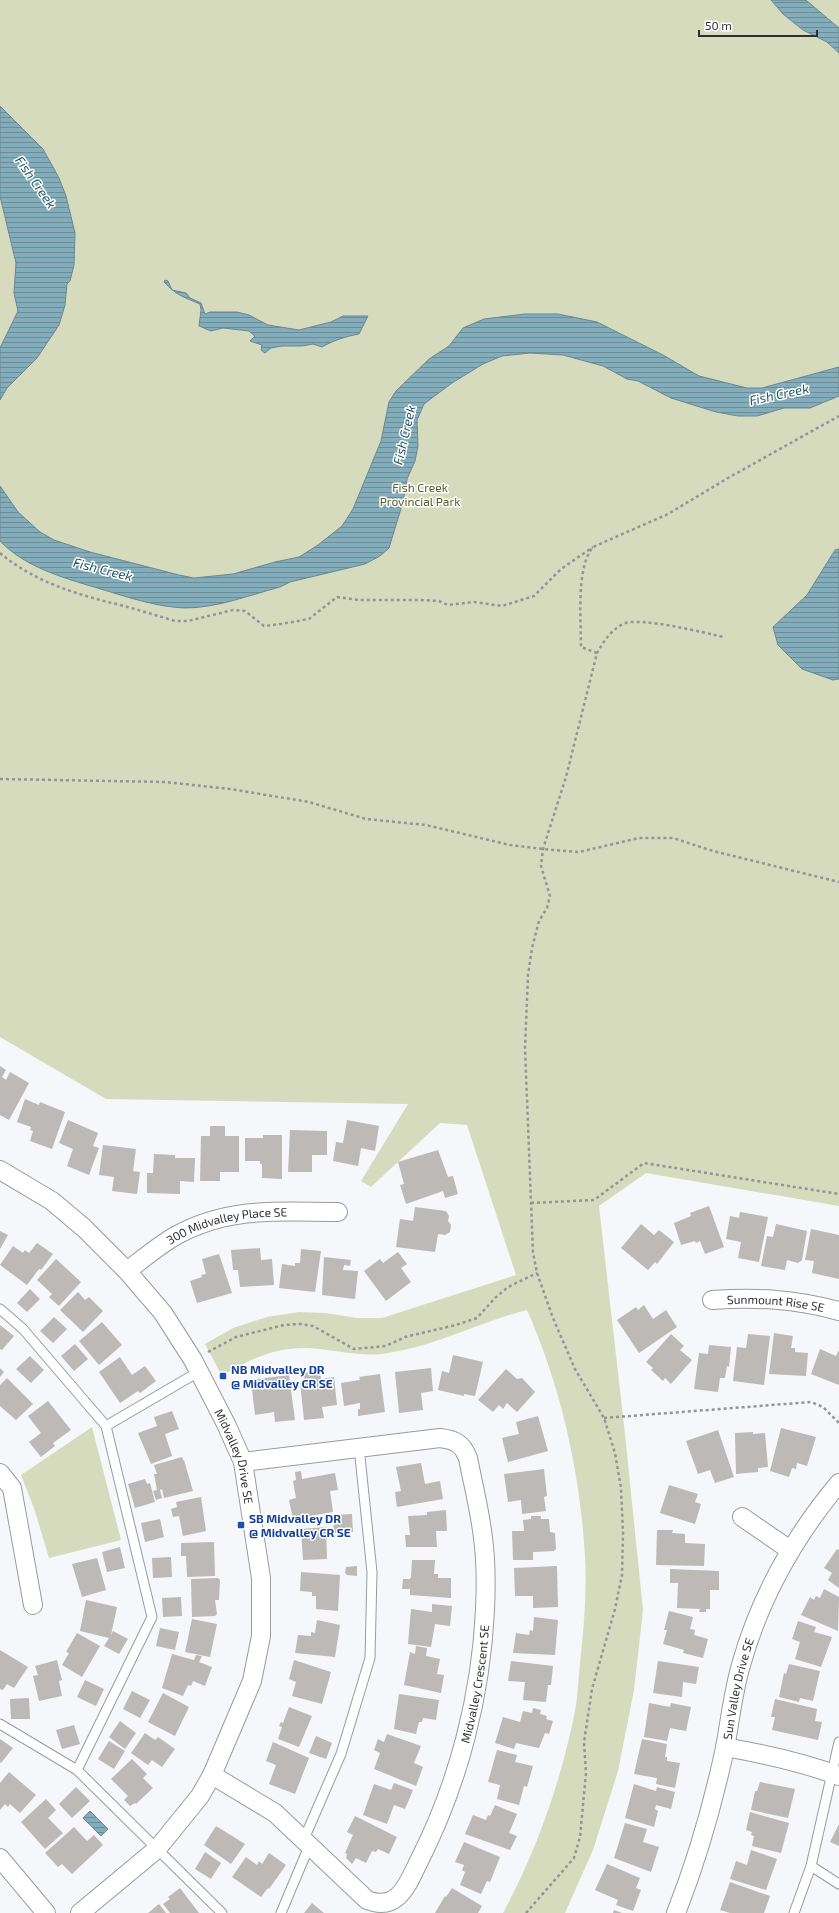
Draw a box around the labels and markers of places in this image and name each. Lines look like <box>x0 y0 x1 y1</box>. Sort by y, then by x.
place label: NB Midvalley DR @ Midvalley CR SE <box>231 1362 333 1391</box>
marker: NB Midvalley DR @ Midvalley CR SE <box>218 1371 228 1381</box>
place label: SB Midvalley DR @ Midvalley CR SE <box>249 1511 351 1540</box>
marker: SB Midvalley DR @ Midvalley CR SE <box>236 1520 246 1530</box>

